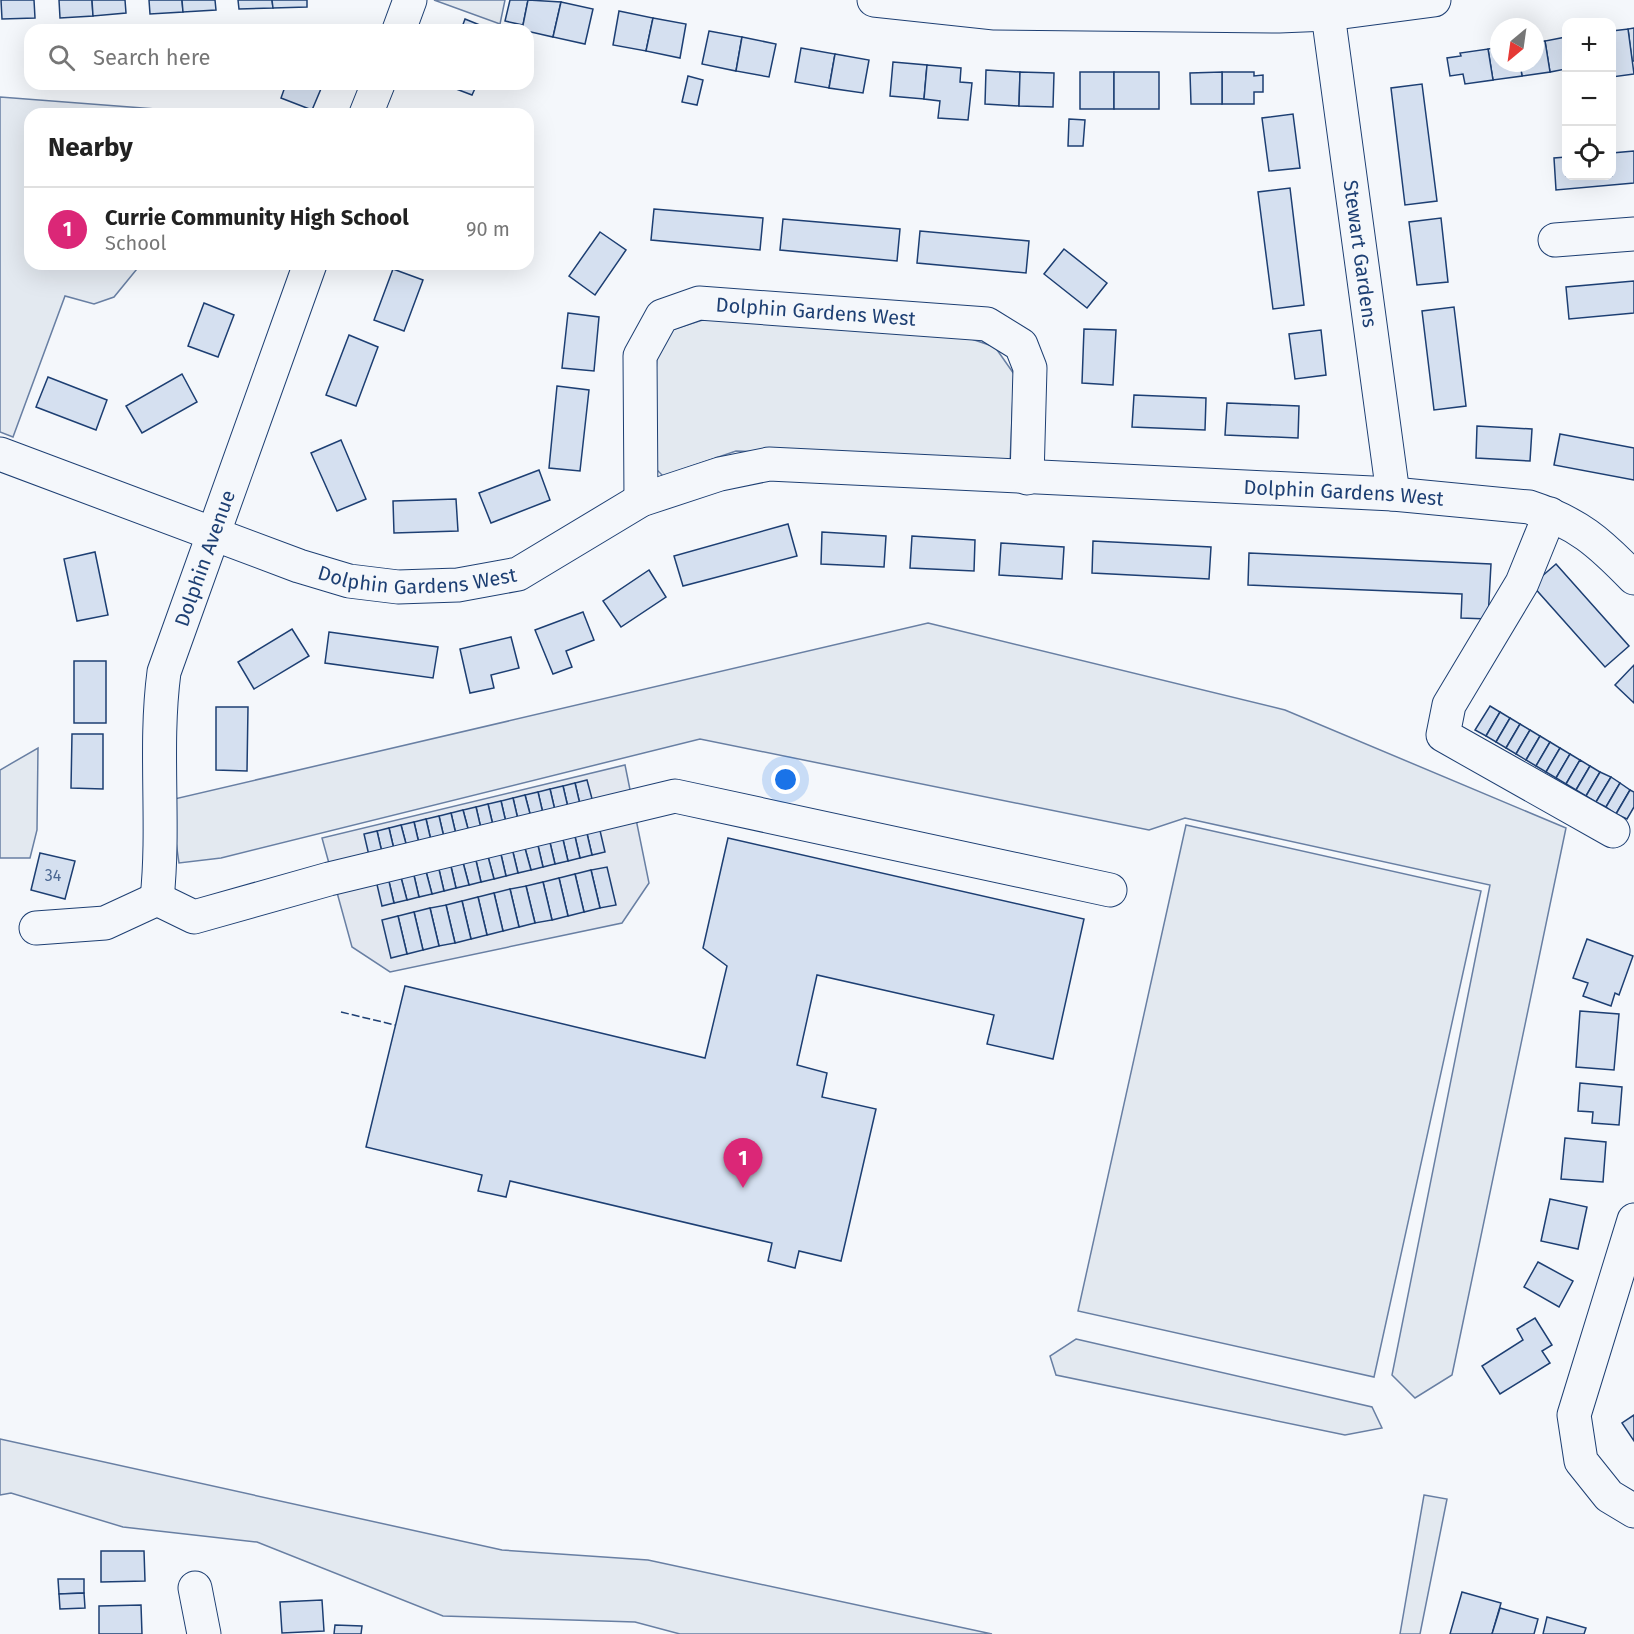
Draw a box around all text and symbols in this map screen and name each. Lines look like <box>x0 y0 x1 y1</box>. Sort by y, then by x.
north arrow <box>1490 18 1544 72</box>
map controls <box>1562 18 1616 180</box>
button: + <box>1562 18 1616 72</box>
search box <box>24 24 534 90</box>
icon: search <box>45 41 78 74</box>
text: Search here <box>93 44 211 71</box>
button: − <box>1562 72 1616 126</box>
button: locate <box>1562 126 1616 180</box>
text: Nearby <box>48 132 133 163</box>
street label: Stewart Gardens <box>1339 179 1382 329</box>
text: Currie Community High School <box>105 204 409 231</box>
text: 1 <box>63 217 72 241</box>
text: 90 m <box>466 217 510 241</box>
text: School <box>105 231 166 255</box>
street label: Dolphin Gardens West <box>715 292 917 331</box>
street label: Dolphin Gardens West <box>1243 475 1446 511</box>
street label: Dolphin Avenue <box>169 487 240 630</box>
street label: Dolphin Gardens West <box>315 560 519 599</box>
your location <box>771 765 800 794</box>
house number: 34 <box>45 866 62 885</box>
pin: 1 <box>724 1138 762 1188</box>

